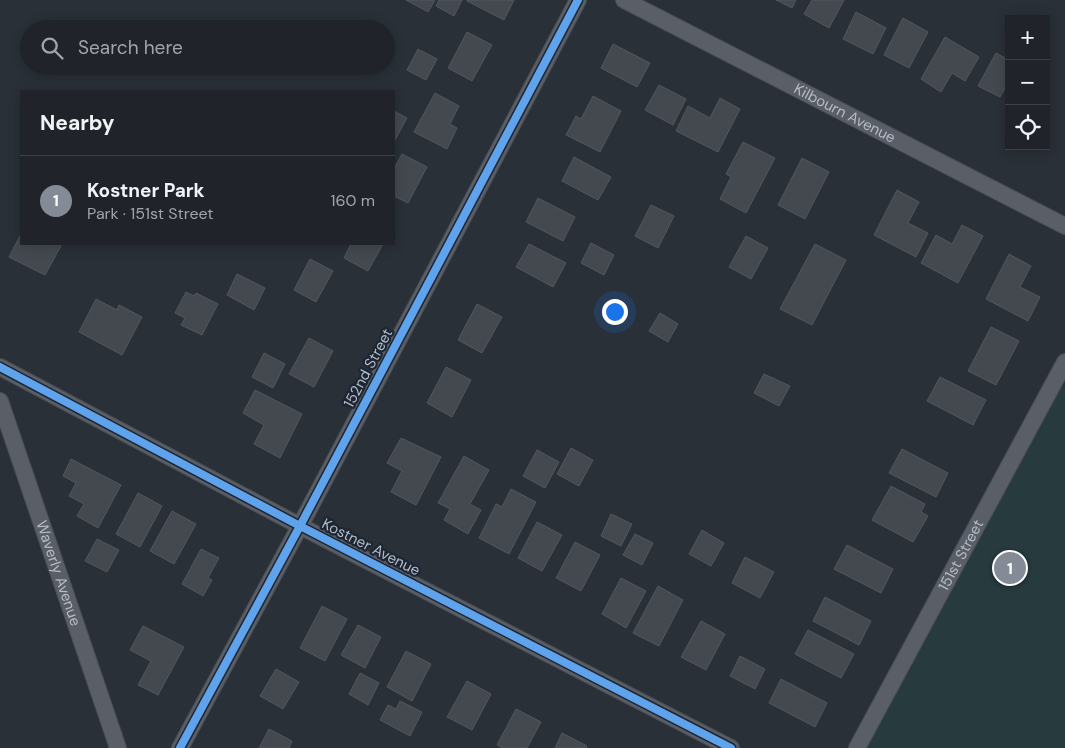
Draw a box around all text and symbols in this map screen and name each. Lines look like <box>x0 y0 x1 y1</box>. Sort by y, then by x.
map controls <box>1005 15 1050 150</box>
button: + <box>1005 15 1050 60</box>
search box <box>20 20 395 75</box>
icon: search <box>38 34 66 62</box>
text: Search here <box>78 35 183 60</box>
button: − <box>1005 60 1050 105</box>
street label: Kilbourn Avenue <box>790 79 899 148</box>
button: locate <box>1005 105 1050 150</box>
text: Nearby <box>40 109 114 137</box>
text: Kostner Park <box>87 178 205 203</box>
text: 1 <box>53 190 59 211</box>
text: 160 m <box>331 190 375 211</box>
text: Park · 151st Street <box>87 203 214 224</box>
your location <box>602 299 628 325</box>
street label: 152nd Street <box>339 325 397 411</box>
street label: Kostner Avenue <box>318 514 424 580</box>
street label: 151st Street <box>934 516 988 594</box>
street label: Waverly Avenue <box>31 518 86 629</box>
pin: 1 <box>994 549 1026 587</box>

